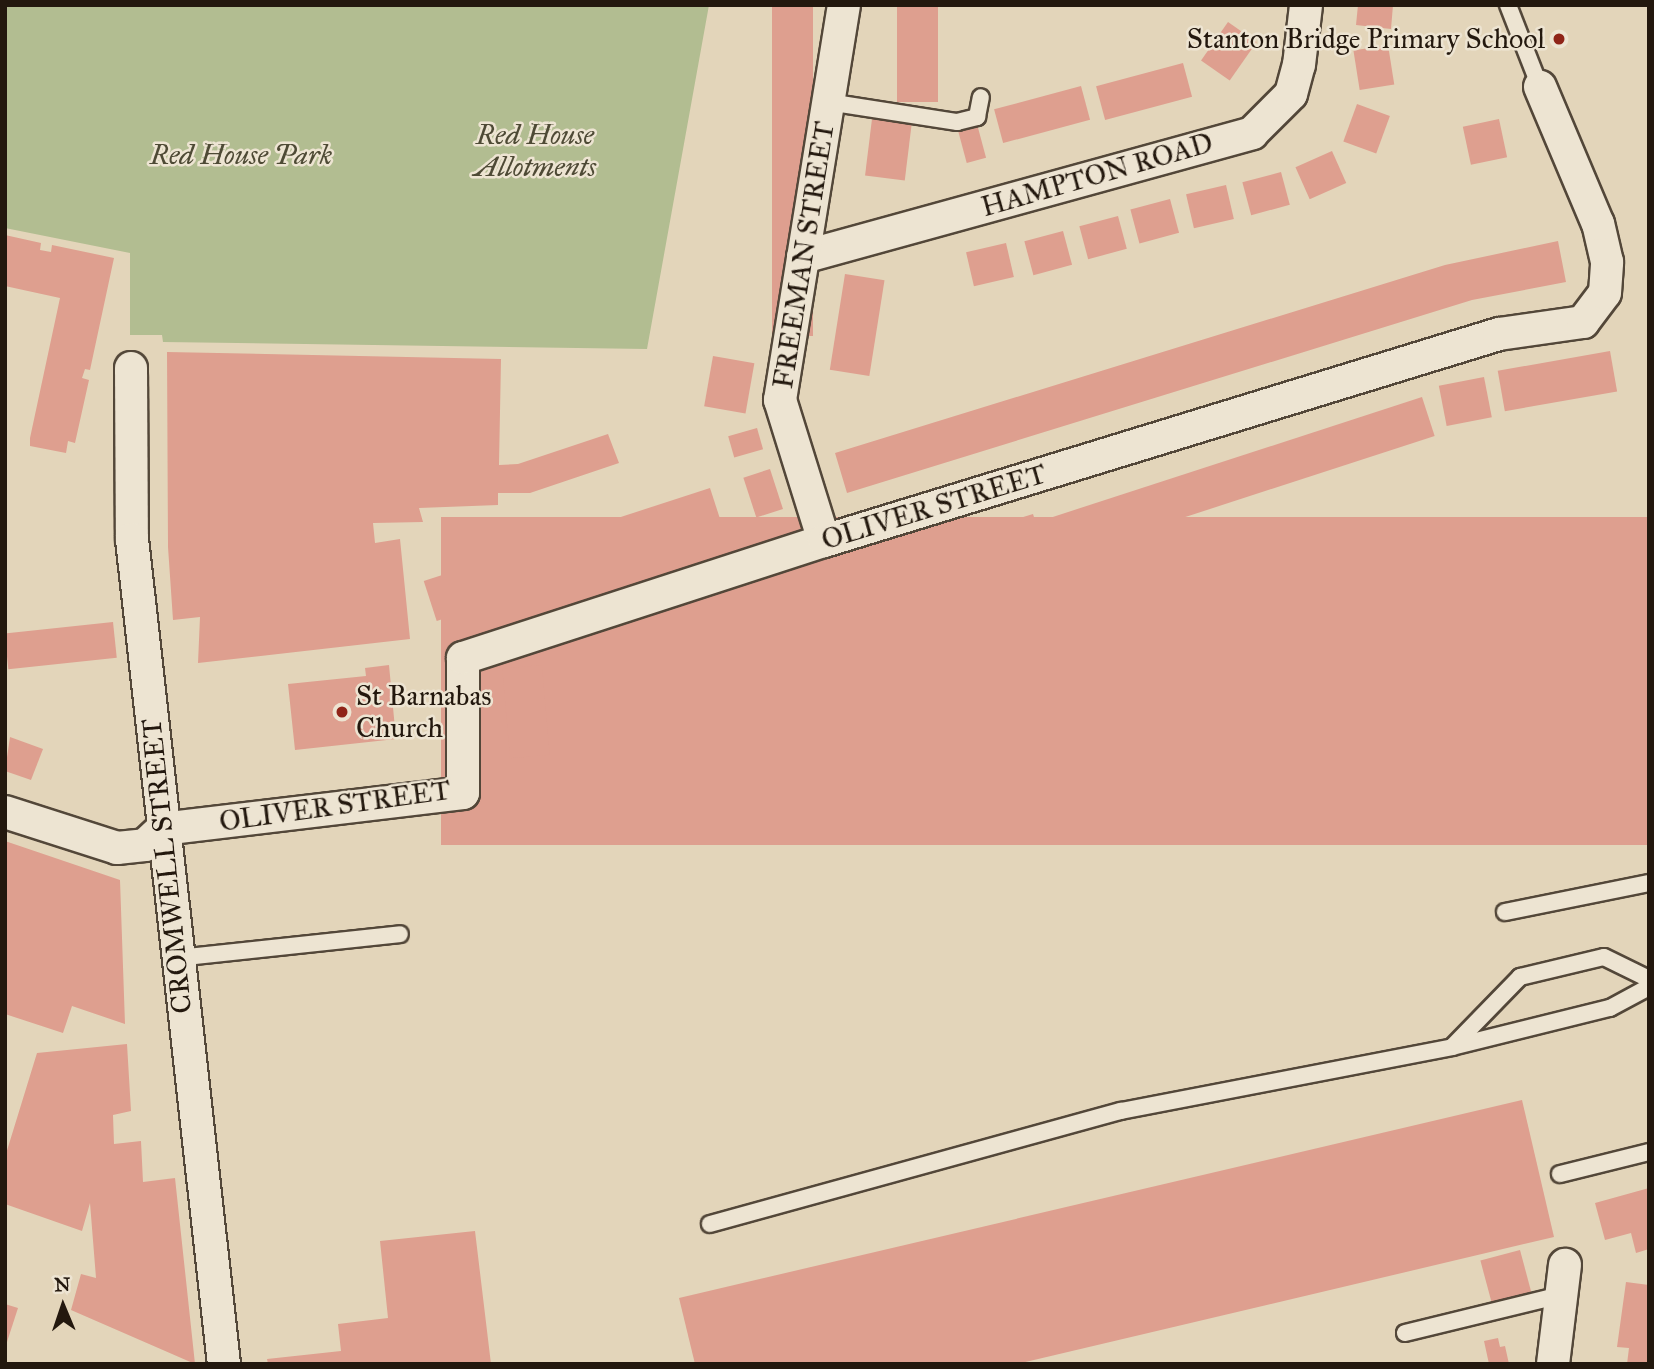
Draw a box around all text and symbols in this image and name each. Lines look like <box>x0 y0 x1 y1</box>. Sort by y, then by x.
place label: Stanton Bridge Primary School <box>1187 22 1545 56</box>
marker: Stanton Bridge Primary School <box>1551 31 1567 47</box>
park label: Red House Allotments <box>474 118 596 184</box>
street label: FREEMAN STREET <box>766 119 842 391</box>
street label: HAMPTON ROAD <box>977 126 1217 224</box>
park label: Red House Park <box>150 138 332 172</box>
street label: OLIVER STREET <box>818 457 1050 557</box>
place label: St Barnabas Church <box>356 679 491 745</box>
marker: St Barnabas Church <box>334 704 350 720</box>
street label: CROMWELL STREET <box>135 717 199 1015</box>
street label: OLIVER STREET <box>217 773 453 839</box>
north arrow <box>28 1271 98 1341</box>
text: N <box>54 1273 71 1296</box>

